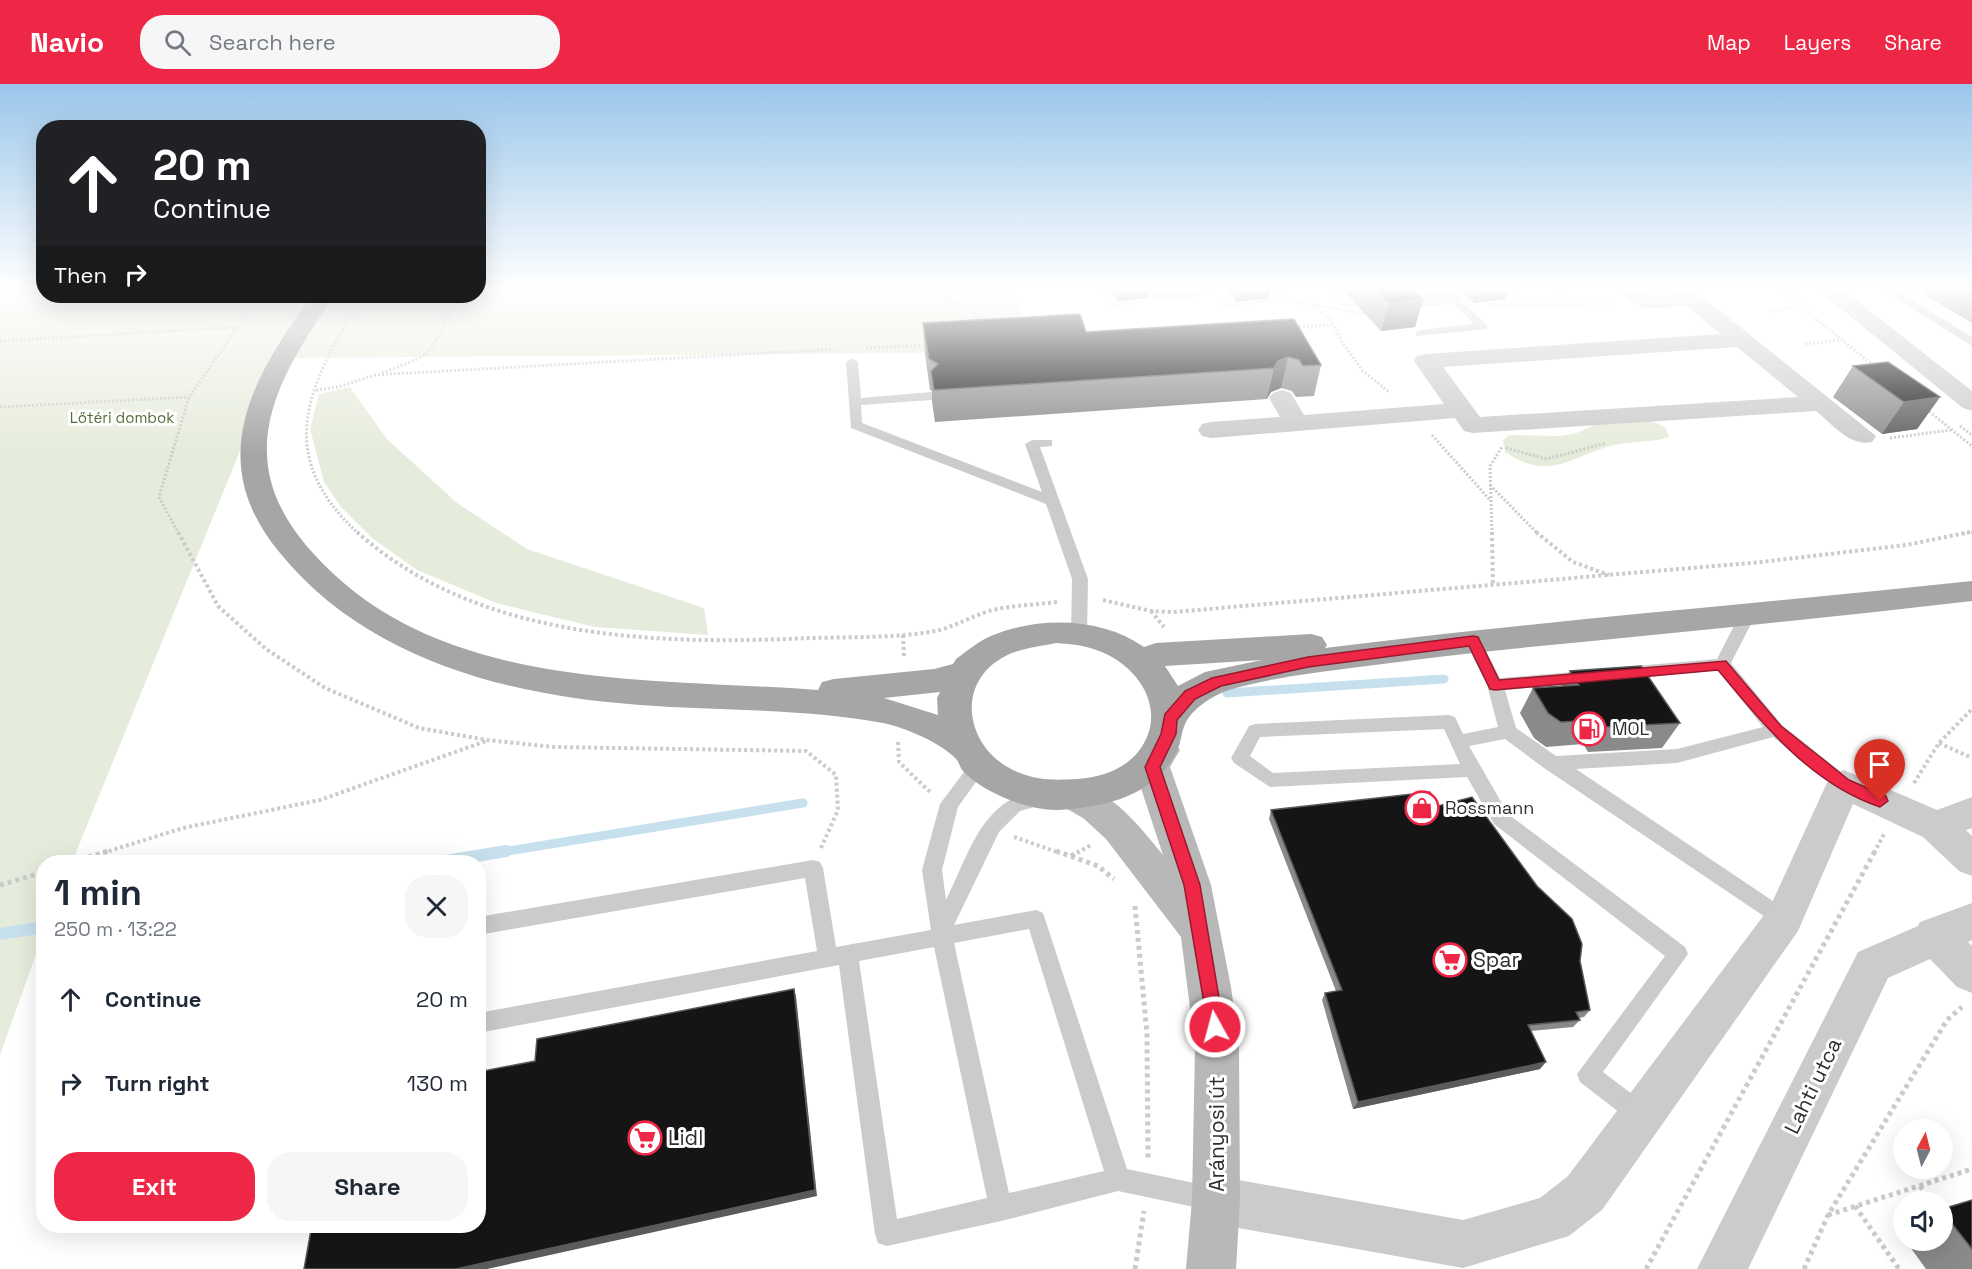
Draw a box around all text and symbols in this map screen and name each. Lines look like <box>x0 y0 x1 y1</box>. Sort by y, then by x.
search box <box>140 15 560 69</box>
text: Navio <box>30 24 104 60</box>
icon: search <box>161 26 194 59</box>
text: Search here <box>209 28 336 56</box>
text: Map <box>1707 29 1751 56</box>
text: Layers <box>1784 29 1851 56</box>
text: Share <box>1884 29 1942 56</box>
text: 20 m <box>153 139 252 192</box>
icon: ahead <box>54 144 132 222</box>
text: Continue <box>153 191 271 226</box>
icon: right <box>119 258 152 291</box>
text: Then <box>54 261 107 289</box>
park label: Lőtéri dombok <box>70 408 174 427</box>
fuel station icon: MOL <box>1571 711 1607 747</box>
place label: MOL <box>1612 717 1650 740</box>
pin <box>1854 739 1905 801</box>
icon: arrive <box>1863 748 1896 781</box>
shop icon: Rossmann <box>1404 790 1440 826</box>
place label: Rossmann <box>1445 796 1534 819</box>
text: 1 min <box>54 870 142 916</box>
button: close <box>405 875 468 938</box>
text: 250 m · 13:22 <box>54 916 177 942</box>
supermarket icon: Spar <box>1432 942 1468 978</box>
place label: Spar <box>1473 946 1519 973</box>
icon: ahead <box>54 983 87 1016</box>
text: Continue <box>105 985 201 1013</box>
text: 20 m <box>416 985 468 1013</box>
position arrow <box>1183 995 1247 1059</box>
street label: Lahti utca <box>1778 1034 1847 1138</box>
icon: right <box>54 1067 87 1100</box>
text: Turn right <box>105 1069 210 1097</box>
text: 130 m <box>407 1069 468 1097</box>
street label: Arányosi út <box>1203 1076 1230 1192</box>
north arrow <box>1893 1119 1953 1179</box>
map controls <box>1893 1119 1953 1251</box>
supermarket icon: Lidl <box>627 1120 663 1156</box>
place label: Lidl <box>668 1124 703 1151</box>
button: Exit <box>54 1152 255 1221</box>
button: Share <box>267 1152 468 1221</box>
button: sound <box>1893 1191 1953 1251</box>

